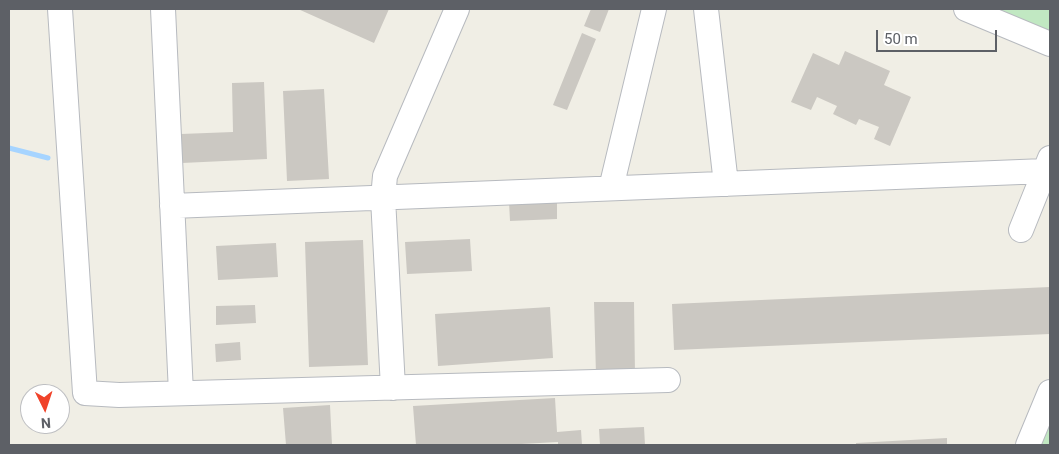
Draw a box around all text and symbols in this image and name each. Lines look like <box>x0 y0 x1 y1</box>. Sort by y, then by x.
scale bar <box>879 20 1000 52</box>
text: 50 m <box>884 30 918 48</box>
north arrow <box>20 384 70 434</box>
text: N <box>40 415 51 431</box>

